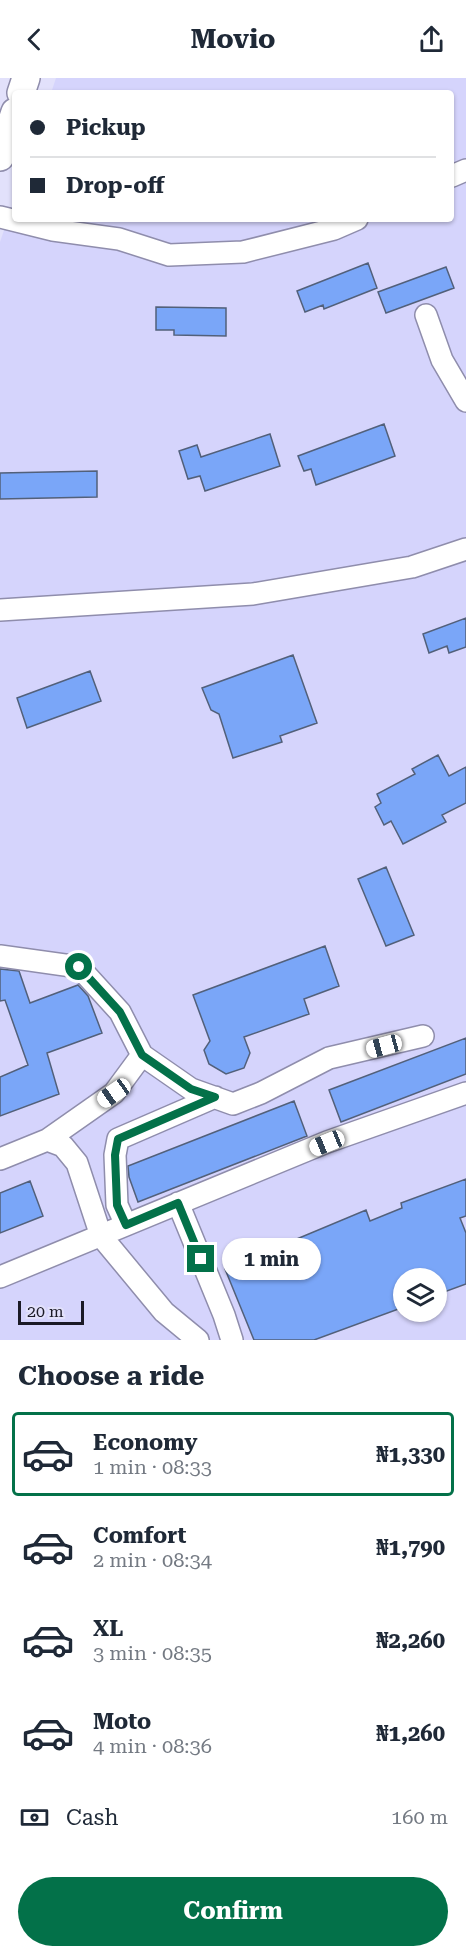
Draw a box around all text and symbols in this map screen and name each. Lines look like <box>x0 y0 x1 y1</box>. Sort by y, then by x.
icon: back <box>18 23 51 56</box>
text: Movio <box>190 23 276 55</box>
icon: share <box>415 23 448 56</box>
text: Pickup <box>66 115 146 140</box>
text: Drop-off <box>66 173 164 198</box>
route start <box>65 953 92 980</box>
car <box>364 1033 404 1059</box>
car <box>94 1075 134 1111</box>
car <box>307 1128 347 1158</box>
callout: 1 min <box>222 1238 321 1280</box>
route end <box>187 1245 214 1272</box>
text: 1 min <box>244 1247 299 1271</box>
map controls <box>393 1268 447 1322</box>
button: layers <box>393 1268 447 1322</box>
scale bar <box>18 1298 84 1326</box>
text: 20 m <box>27 1302 64 1321</box>
text: Choose a ride <box>18 1360 204 1392</box>
icon: car <box>21 1427 75 1481</box>
text: Economy <box>93 1430 197 1455</box>
text: ₦1,330 <box>376 1442 445 1467</box>
text: 1 min · 08:33 <box>93 1455 212 1479</box>
icon: car <box>21 1520 75 1574</box>
text: Comfort <box>93 1523 186 1548</box>
text: ₦1,790 <box>376 1535 445 1560</box>
text: 2 min · 08:34 <box>93 1548 212 1572</box>
icon: car <box>21 1613 75 1667</box>
text: XL <box>93 1616 123 1641</box>
text: ₦2,260 <box>376 1628 445 1653</box>
text: 3 min · 08:35 <box>93 1641 212 1665</box>
icon: car <box>21 1706 75 1760</box>
text: Moto <box>93 1709 151 1734</box>
text: ₦1,260 <box>376 1721 445 1746</box>
text: 4 min · 08:36 <box>93 1734 212 1758</box>
icon: cash <box>18 1801 51 1834</box>
text: Cash <box>66 1805 118 1830</box>
text: 160 m <box>391 1805 448 1829</box>
button: Confirm <box>18 1877 448 1946</box>

